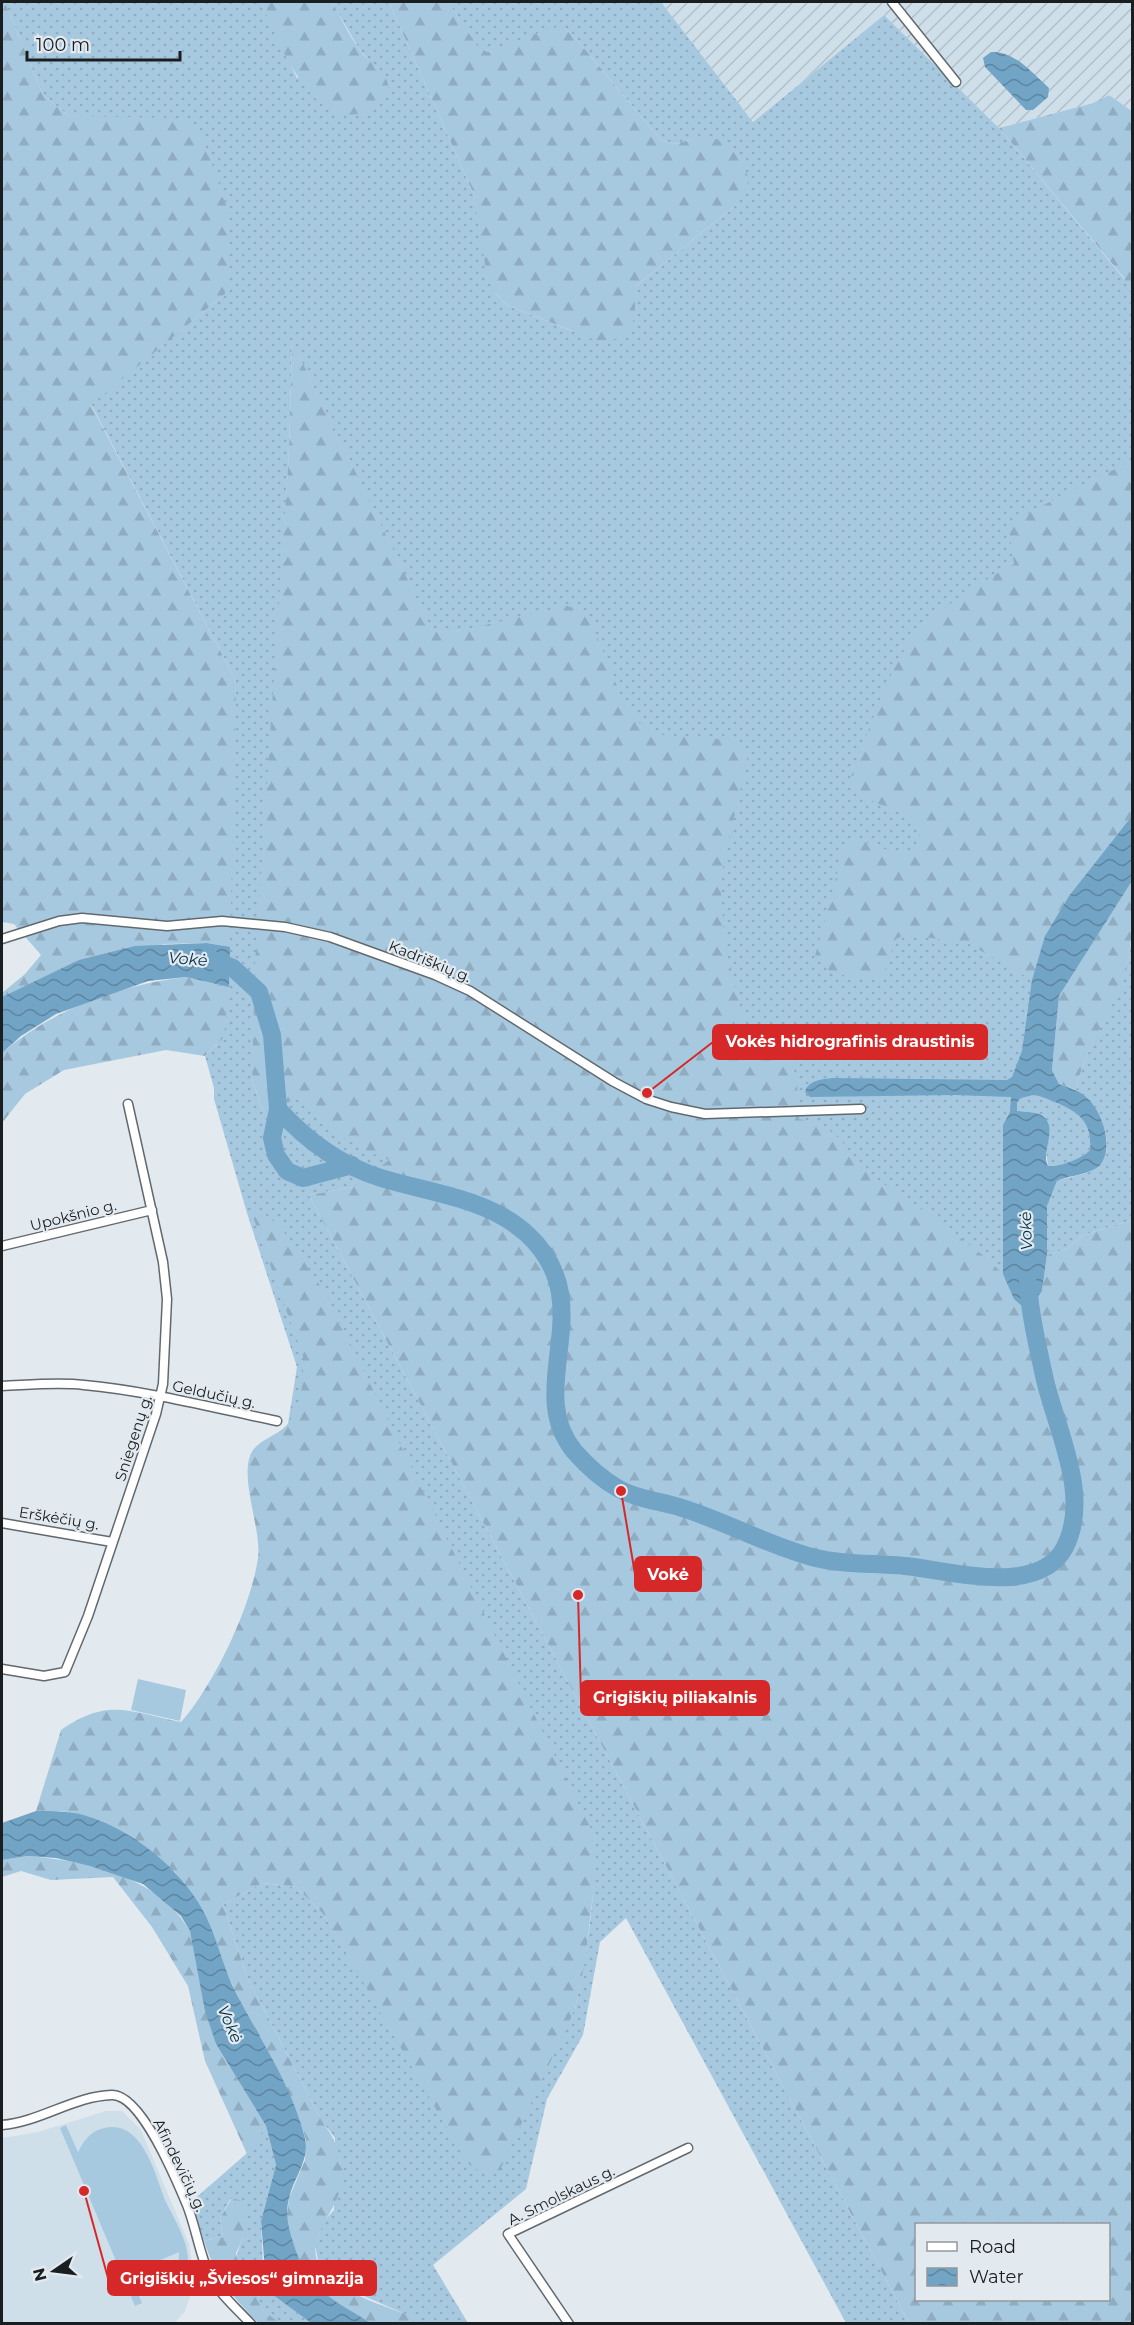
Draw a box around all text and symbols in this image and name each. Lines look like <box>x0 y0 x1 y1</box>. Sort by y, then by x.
scale bar <box>27 24 180 62</box>
text: 100 m <box>36 34 90 56</box>
street label: Kadriškių g. <box>386 936 474 986</box>
water label: Vokė <box>168 948 208 970</box>
callout: Vokės hidrografinis draustinis <box>713 1025 987 1059</box>
text: Vokės hidrografinis draustinis <box>724 1032 975 1051</box>
street label: Upokšnio g. <box>28 1195 118 1235</box>
water label: Vokė <box>1016 1211 1036 1251</box>
street label: Geldučių g. <box>171 1376 257 1412</box>
street label: Sniegenų g. <box>110 1393 156 1483</box>
street label: Erškėčių g. <box>18 1502 100 1534</box>
callout: Vokė <box>635 1557 701 1591</box>
text: Vokė <box>646 1565 689 1584</box>
callout: Grigiškių piliakalnis <box>581 1681 769 1715</box>
text: Grigiškių piliakalnis <box>593 1688 758 1707</box>
water label: Vokė <box>214 2002 246 2046</box>
street label: Afindevičių g. <box>149 2115 211 2215</box>
street label: A. Smolskaus g. <box>504 2161 618 2229</box>
legend <box>915 2223 1110 2301</box>
text: Road <box>969 2236 1016 2258</box>
north arrow <box>24 2241 84 2301</box>
callout: Grigiškių „Šviesos“ gimnazija <box>108 2261 376 2295</box>
text: N <box>29 2266 51 2283</box>
text: Water <box>969 2266 1024 2288</box>
text: Grigiškių „Šviesos“ gimnazija <box>120 2269 364 2288</box>

